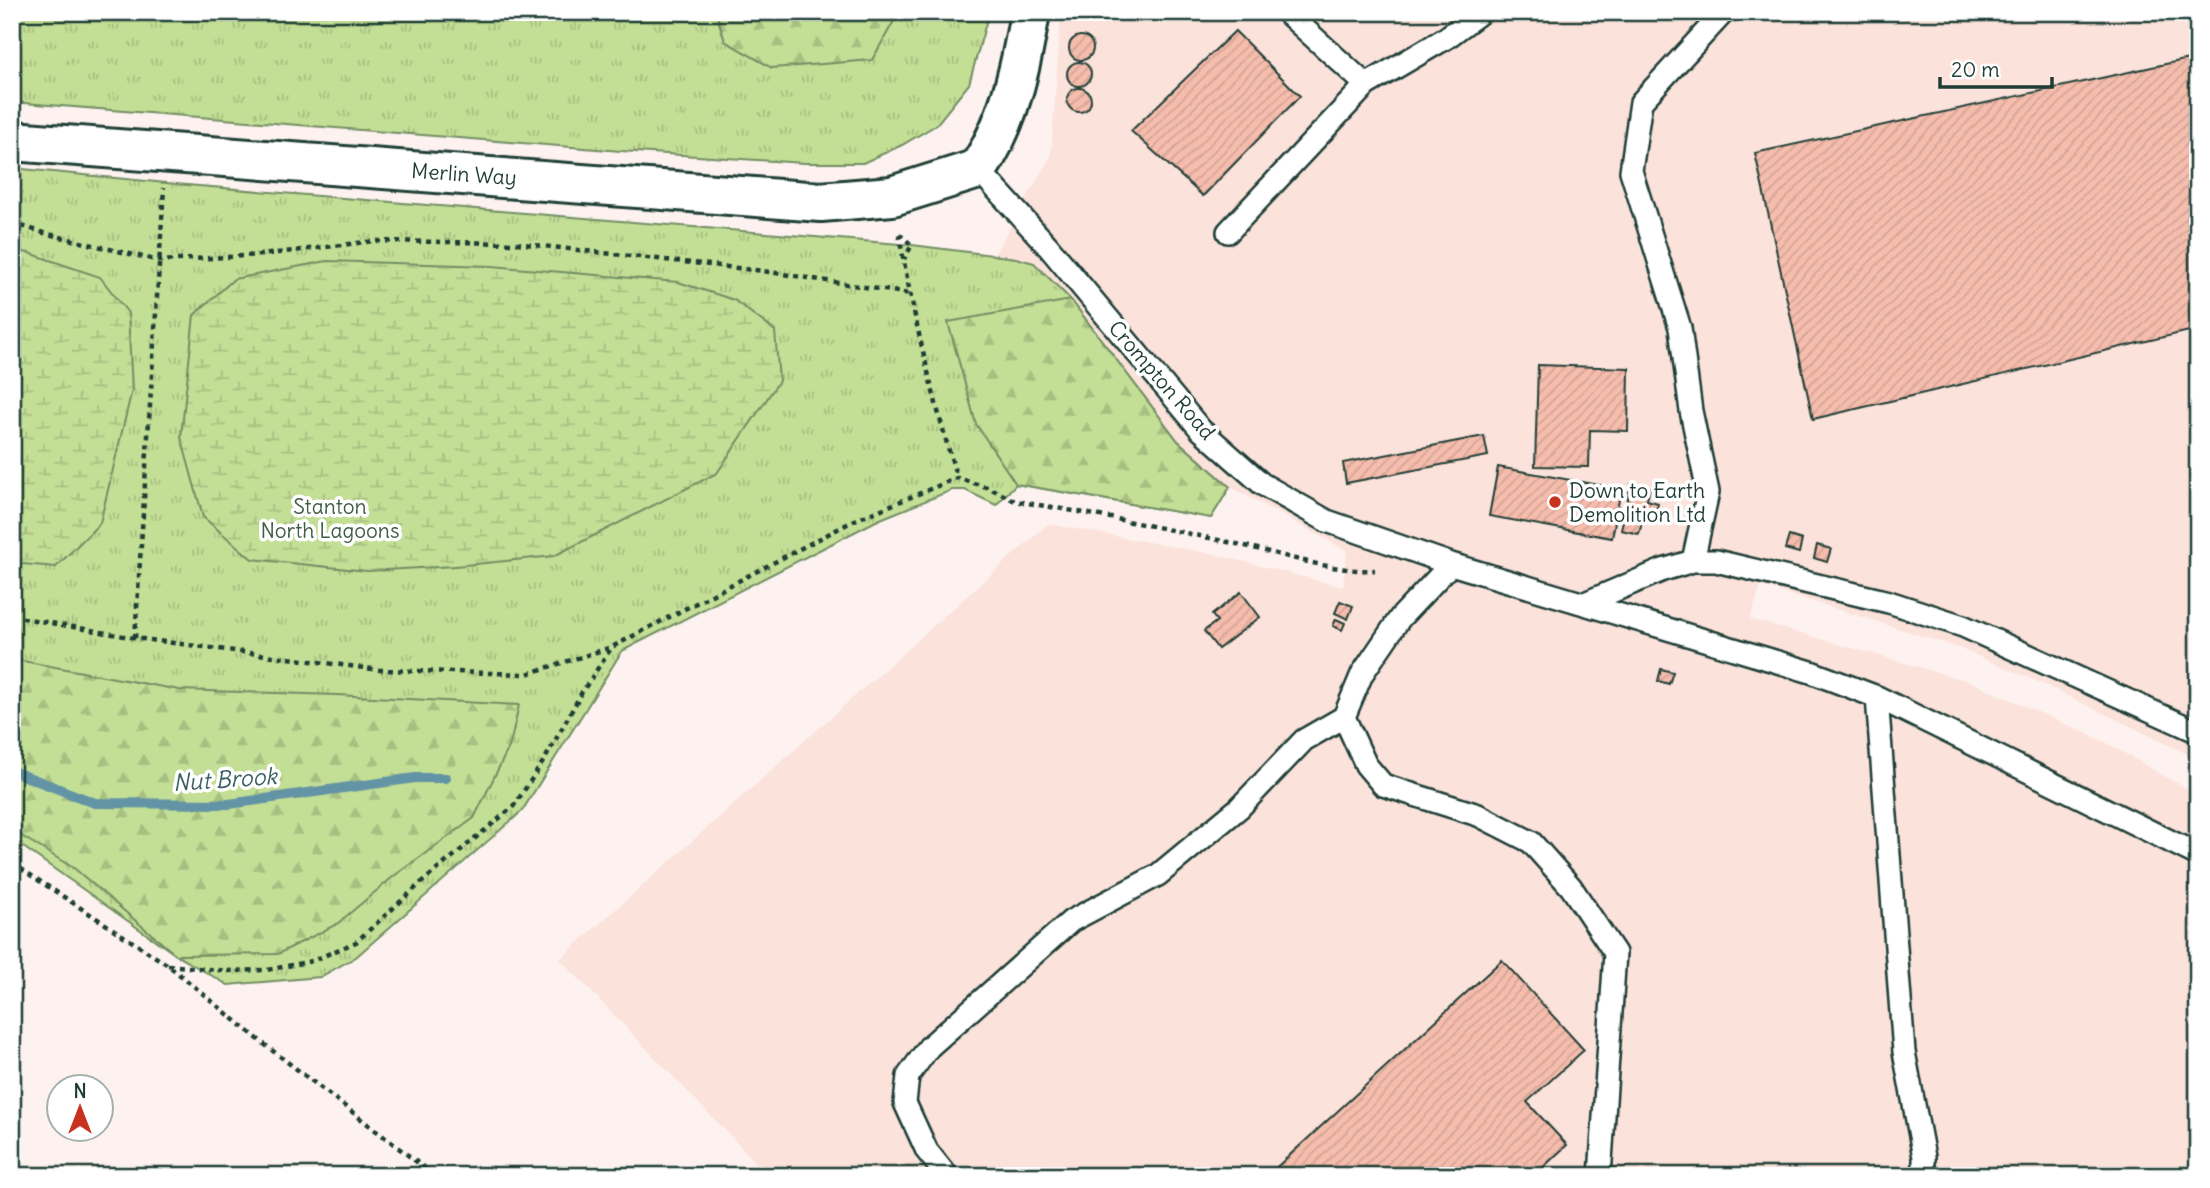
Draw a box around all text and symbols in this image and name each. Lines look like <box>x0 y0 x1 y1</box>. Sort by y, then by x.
scale bar <box>1940 46 2052 90</box>
text: 20 m <box>1951 56 2000 83</box>
street label: Merlin Way <box>410 157 518 191</box>
street label: Crompton Road <box>1103 315 1221 445</box>
place label: Down to Earth Demolition Ltd <box>1569 477 1706 528</box>
park label: Stanton North Lagoons <box>260 493 400 544</box>
marker: Down to Earth Demolition Ltd <box>1547 494 1563 510</box>
water label: Nut Brook <box>172 761 279 797</box>
north arrow <box>46 1072 116 1142</box>
text: N <box>73 1079 87 1103</box>

